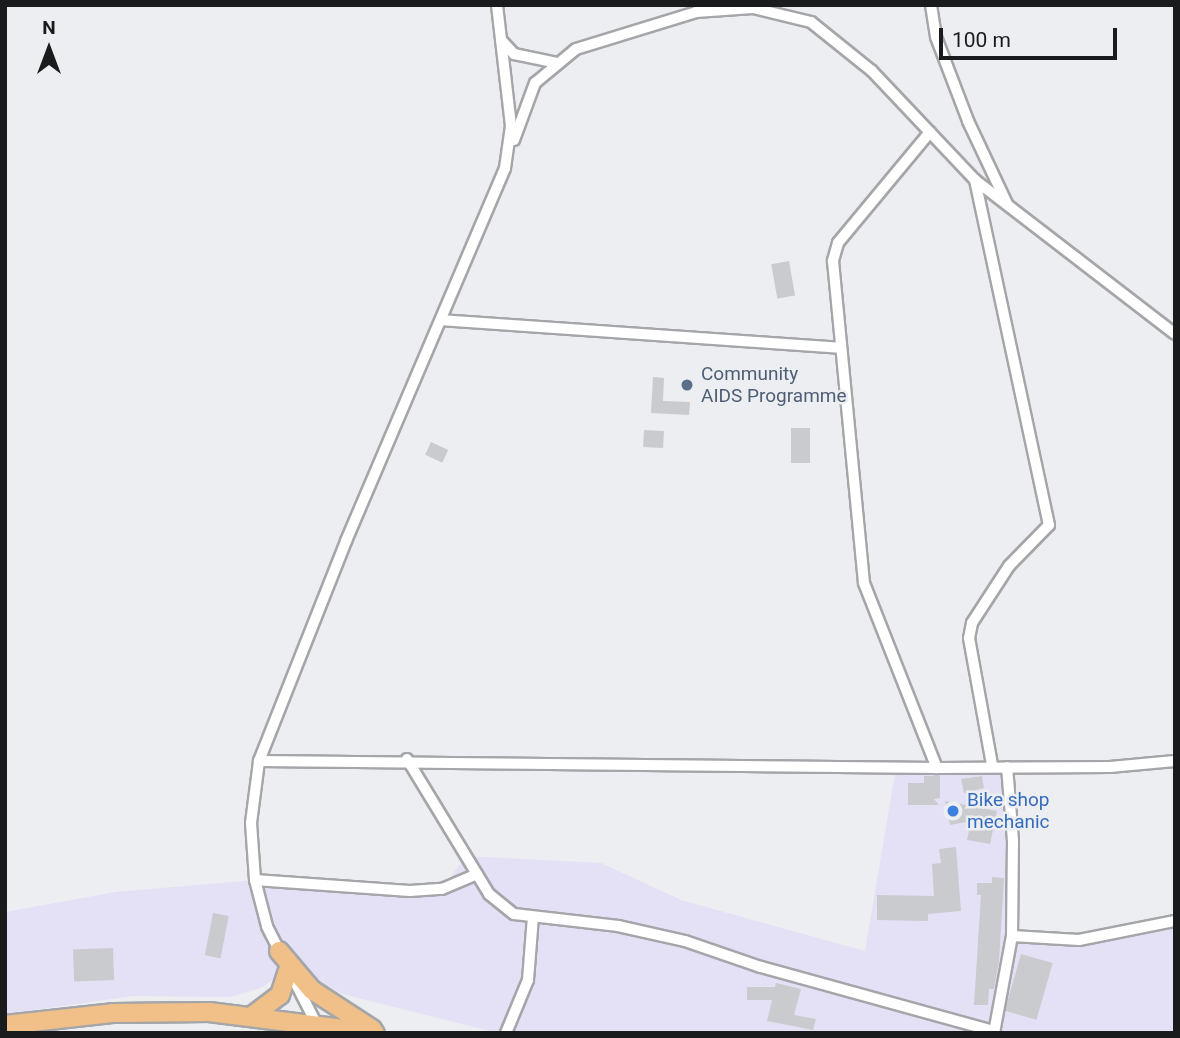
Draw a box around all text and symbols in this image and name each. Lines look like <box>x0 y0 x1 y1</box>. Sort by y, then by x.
north arrow <box>14 14 84 84</box>
scale bar <box>942 14 1120 58</box>
text: N <box>42 16 56 39</box>
text: 100 m <box>952 28 1011 52</box>
place label: Community AIDS Programme <box>701 363 847 407</box>
marker: Community AIDS Programme <box>679 377 695 393</box>
place label: Bike shop mechanic <box>967 789 1050 833</box>
marker: Bike shop mechanic <box>945 803 961 819</box>

